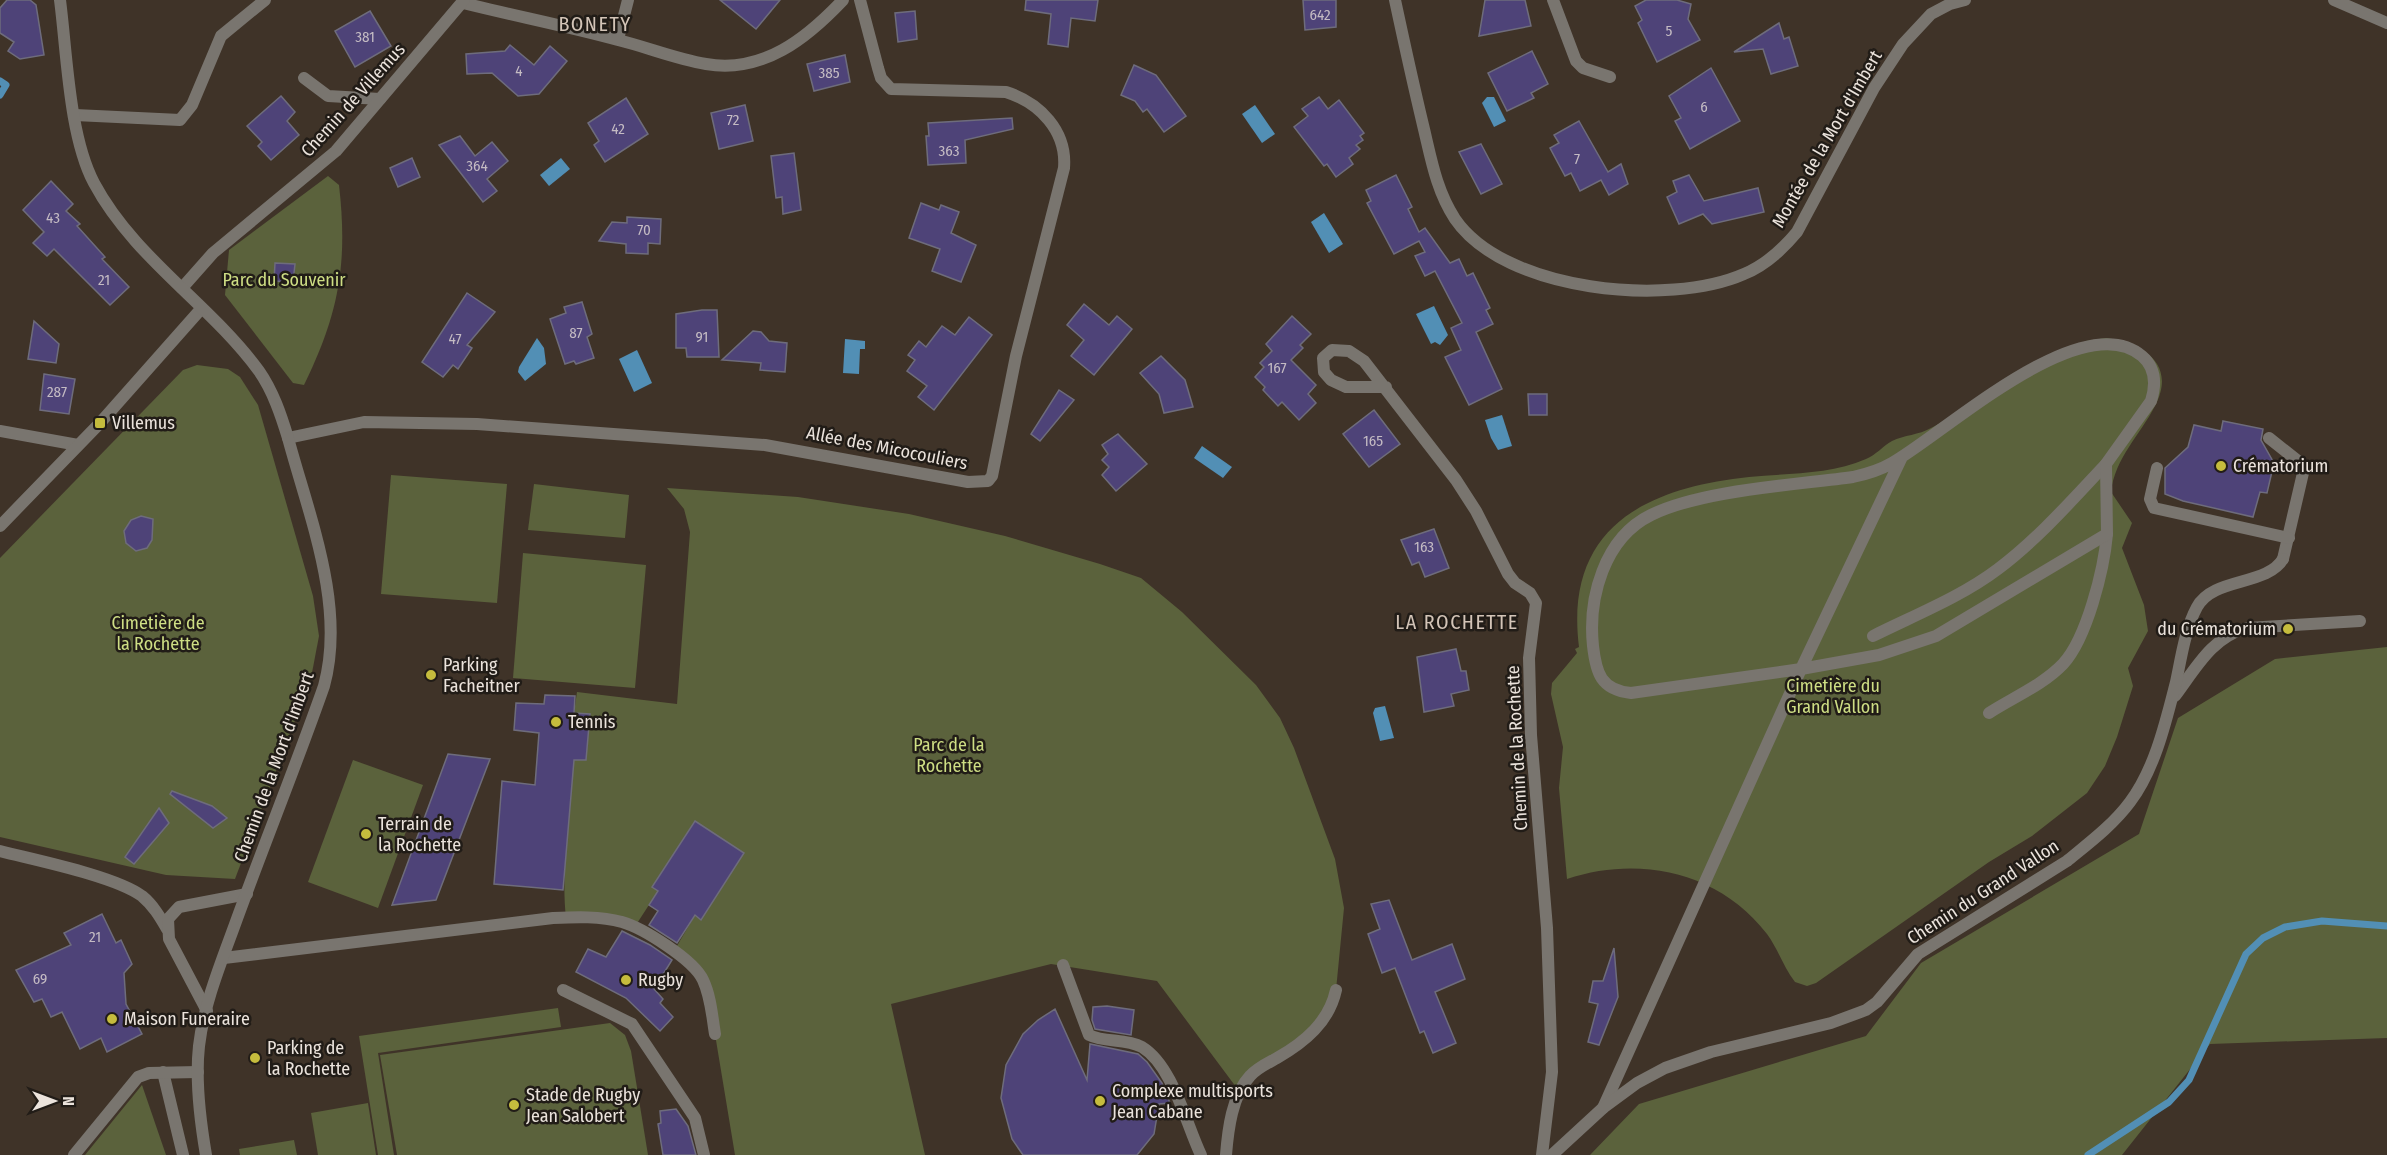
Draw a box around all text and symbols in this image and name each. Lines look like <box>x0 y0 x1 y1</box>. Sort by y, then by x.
house number: 642 <box>1309 6 1331 24</box>
district label: BONETY <box>558 12 632 36</box>
house number: 5 <box>1666 22 1673 40</box>
house number: 381 <box>355 28 375 46</box>
street label: Chemin de Villemus <box>296 38 410 161</box>
street label: Montée de la Mort d'Imbert <box>1767 46 1887 232</box>
house number: 4 <box>515 62 523 80</box>
house number: 385 <box>818 64 840 82</box>
house number: 6 <box>1700 98 1708 116</box>
house number: 72 <box>727 111 740 129</box>
house number: 42 <box>611 120 625 138</box>
house number: 363 <box>939 142 960 160</box>
house number: 7 <box>1574 150 1580 168</box>
house number: 364 <box>466 157 488 175</box>
house number: 43 <box>46 209 60 227</box>
house number: 70 <box>637 221 651 239</box>
park label: Parc du Souvenir <box>222 269 346 291</box>
house number: 21 <box>98 271 110 289</box>
house number: 87 <box>569 324 583 342</box>
house number: 91 <box>696 328 708 346</box>
house number: 47 <box>448 330 462 348</box>
house number: 167 <box>1267 359 1287 377</box>
house number: 287 <box>47 383 67 401</box>
place label: Villemus <box>112 412 175 434</box>
marker: Villemus <box>93 416 107 430</box>
street label: Allée des Micocouliers <box>805 422 970 474</box>
house number: 165 <box>1363 432 1383 450</box>
place label: Crématorium <box>2233 455 2328 477</box>
marker: Crématorium <box>2214 459 2228 473</box>
house number: 163 <box>1414 538 1434 556</box>
district label: LA ROCHETTE <box>1395 610 1519 634</box>
park label: Cimetière de la Rochette <box>111 612 205 655</box>
place label: du Crématorium <box>2157 618 2276 640</box>
marker: du Crématorium <box>2281 622 2295 636</box>
place label: Parking Facheitner <box>443 654 521 697</box>
street label: Chemin de la Rochette <box>1502 665 1532 831</box>
marker: Parking Facheitner <box>424 668 438 682</box>
street label: Chemin de la Mort d'Imbert <box>229 669 319 865</box>
park label: Cimetière du Grand Vallon <box>1786 675 1880 718</box>
place label: Tennis <box>568 711 616 733</box>
marker: Tennis <box>549 715 563 729</box>
park label: Parc de la Rochette <box>913 734 985 777</box>
place label: Terrain de la Rochette <box>378 813 461 856</box>
marker: Terrain de la Rochette <box>359 827 373 841</box>
street label: Chemin du Grand Vallon <box>1903 835 2063 949</box>
house number: 21 <box>89 928 101 946</box>
place label: Rugby <box>638 969 683 991</box>
house number: 69 <box>33 970 47 988</box>
marker: Rugby <box>619 973 633 987</box>
place label: Maison Funeraire <box>124 1008 250 1030</box>
marker: Maison Funeraire <box>105 1012 119 1026</box>
place label: Parking de la Rochette <box>267 1037 350 1080</box>
marker: Parking de la Rochette <box>248 1051 262 1065</box>
north arrow <box>24 1071 84 1131</box>
place label: Complexe multisports Jean Cabane <box>1112 1080 1273 1123</box>
place label: Stade de Rugby Jean Salobert <box>526 1084 640 1127</box>
marker: Complexe multisports Jean Cabane <box>1093 1094 1107 1108</box>
text: N <box>59 1096 78 1106</box>
marker: Stade de Rugby Jean Salobert <box>507 1098 521 1112</box>

